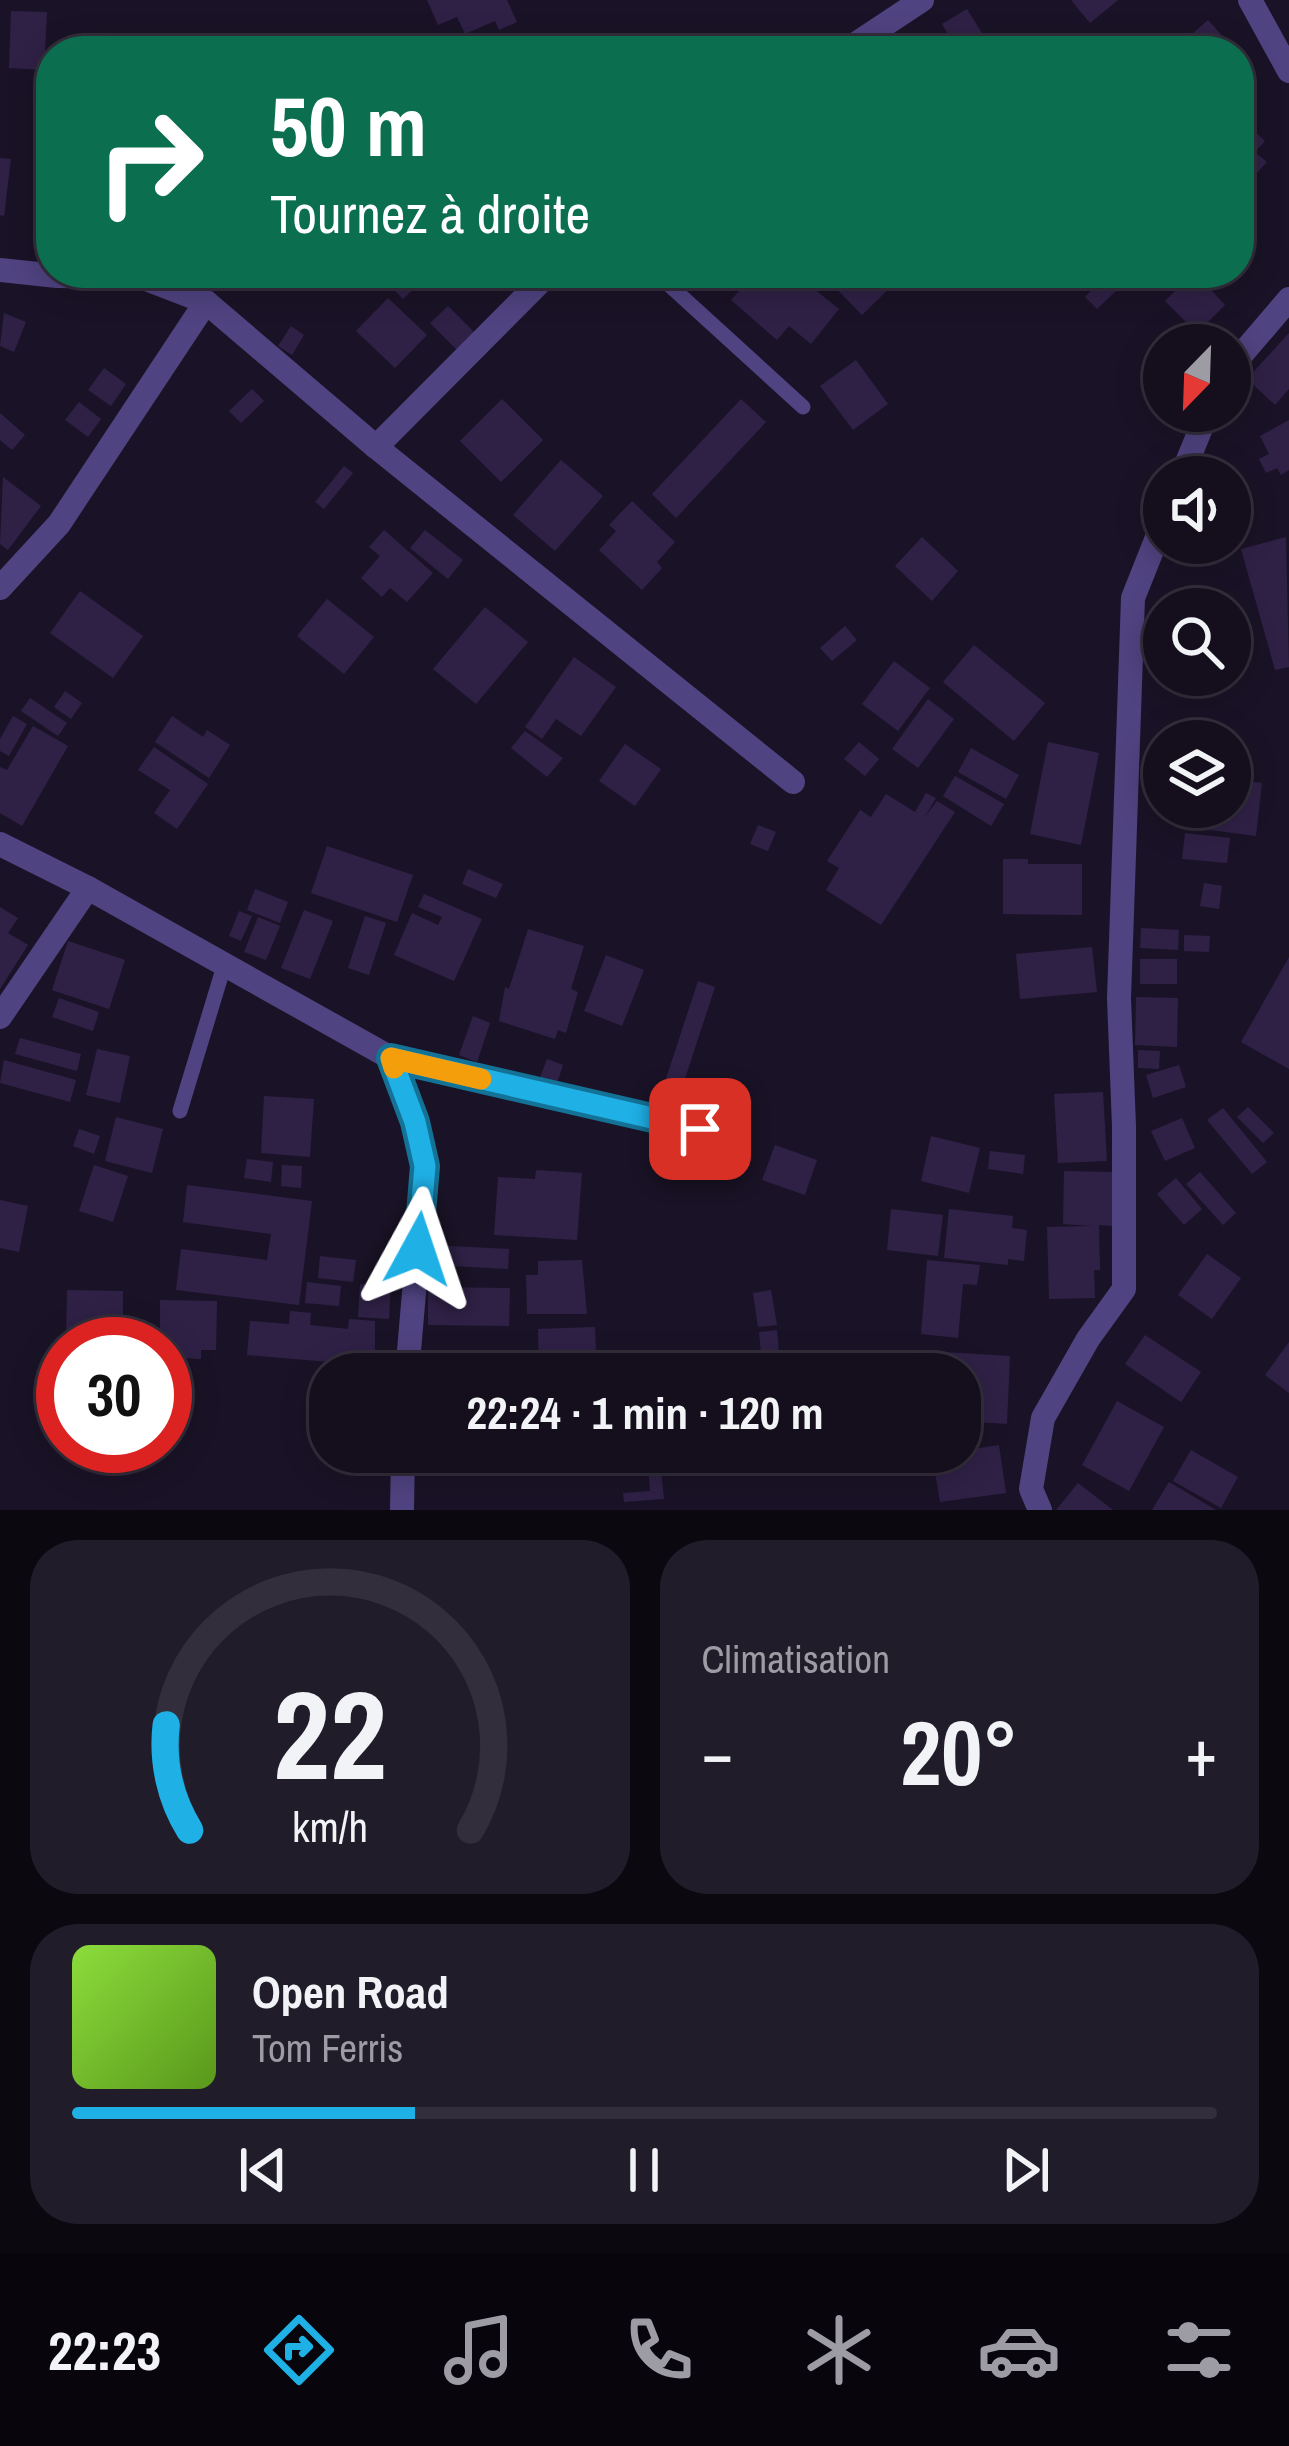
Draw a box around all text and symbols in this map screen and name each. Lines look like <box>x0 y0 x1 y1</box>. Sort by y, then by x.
text: 50 m <box>270 69 427 182</box>
icon: right <box>72 84 228 240</box>
text: Tournez à droite <box>270 177 590 250</box>
north arrow <box>1143 324 1251 432</box>
map controls <box>1143 324 1251 828</box>
button: sound <box>1143 456 1251 564</box>
button: search <box>1143 588 1251 696</box>
button: layers <box>1143 720 1251 828</box>
pin <box>649 1078 751 1180</box>
icon: arrive <box>667 1096 733 1162</box>
position arrow <box>355 1186 481 1312</box>
speed limit sign: 30 <box>36 1317 192 1473</box>
text: 22:24 · 1 min · 120 m <box>467 1382 823 1443</box>
text: Climatisation <box>702 1633 890 1685</box>
text: 22 <box>273 1650 387 1818</box>
text: 20° <box>900 1692 1018 1813</box>
text: − <box>702 1708 733 1797</box>
text: + <box>1185 1708 1217 1797</box>
text: km/h <box>292 1798 368 1855</box>
text: Open Road <box>252 1961 449 2022</box>
text: Tom Ferris <box>252 2022 403 2074</box>
icon: previous <box>230 2137 296 2203</box>
icon: pause <box>611 2137 677 2203</box>
icon: next <box>993 2137 1059 2203</box>
icon: directions <box>257 2308 341 2392</box>
icon: music <box>437 2308 521 2392</box>
icon: phone <box>617 2308 701 2392</box>
icon: climate <box>797 2308 881 2392</box>
icon: car <box>977 2308 1061 2392</box>
icon: filters <box>1157 2308 1241 2392</box>
text: 22:23 <box>48 2314 161 2387</box>

